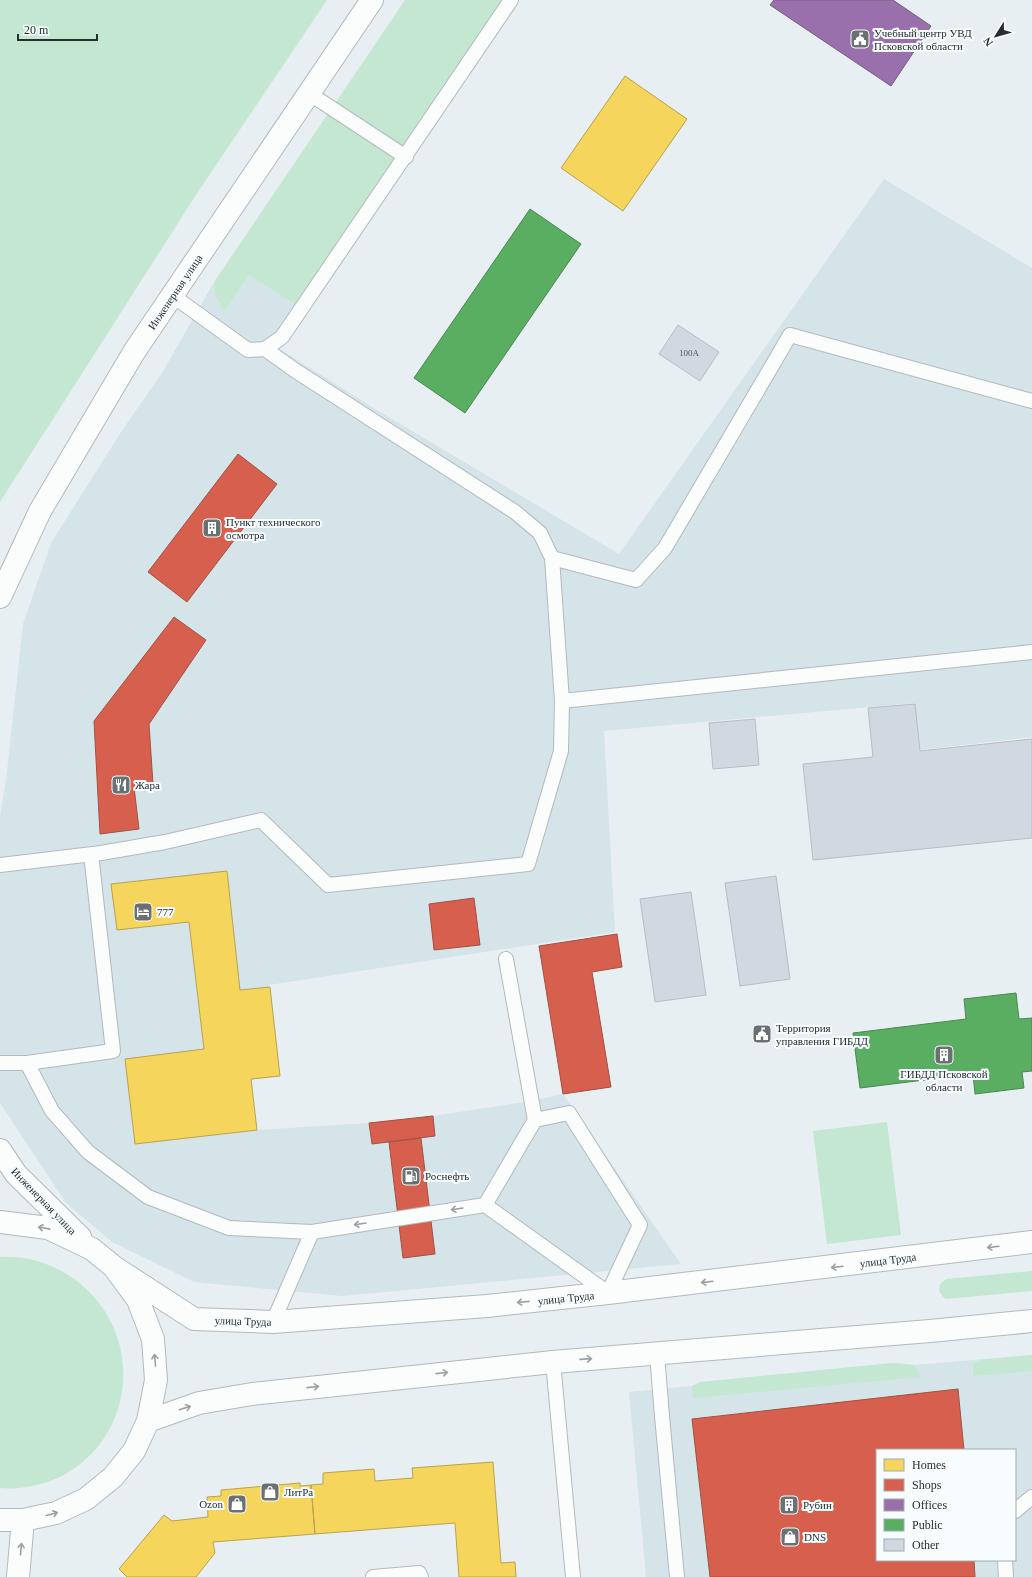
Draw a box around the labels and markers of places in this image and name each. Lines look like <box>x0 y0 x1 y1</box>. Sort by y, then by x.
place label: Учебный центр УВД Псковской области <box>874 27 972 52</box>
public building icon: Учебный центр УВД Псковской области <box>849 28 871 50</box>
place label: Пункт технического осмотра <box>226 516 321 541</box>
building icon: Пункт технического осмотра <box>201 517 223 539</box>
restaurant icon: Жара <box>110 774 132 796</box>
place label: Жара <box>135 779 160 791</box>
hotel icon: 777 <box>132 901 154 923</box>
place label: 777 <box>157 906 174 918</box>
place label: Территория управления ГИБДД <box>776 1022 868 1047</box>
public building icon: Территория управления ГИБДД <box>751 1023 773 1045</box>
building icon: ГИБДД Псковской области <box>933 1044 955 1066</box>
place label: ГИБДД Псковской области <box>900 1068 988 1093</box>
fuel station icon: Роснефть <box>400 1165 422 1187</box>
place label: Роснефть <box>425 1170 469 1182</box>
shop icon: ЛитРа <box>259 1481 281 1503</box>
place label: ЛитРа <box>284 1486 313 1498</box>
shop icon: Ozon <box>226 1493 248 1515</box>
building icon: Рубин <box>778 1494 800 1516</box>
place label: Ozon <box>199 1498 223 1510</box>
place label: Рубин <box>803 1499 832 1511</box>
shop icon: DNS <box>779 1526 801 1548</box>
place label: DNS <box>804 1531 826 1543</box>

